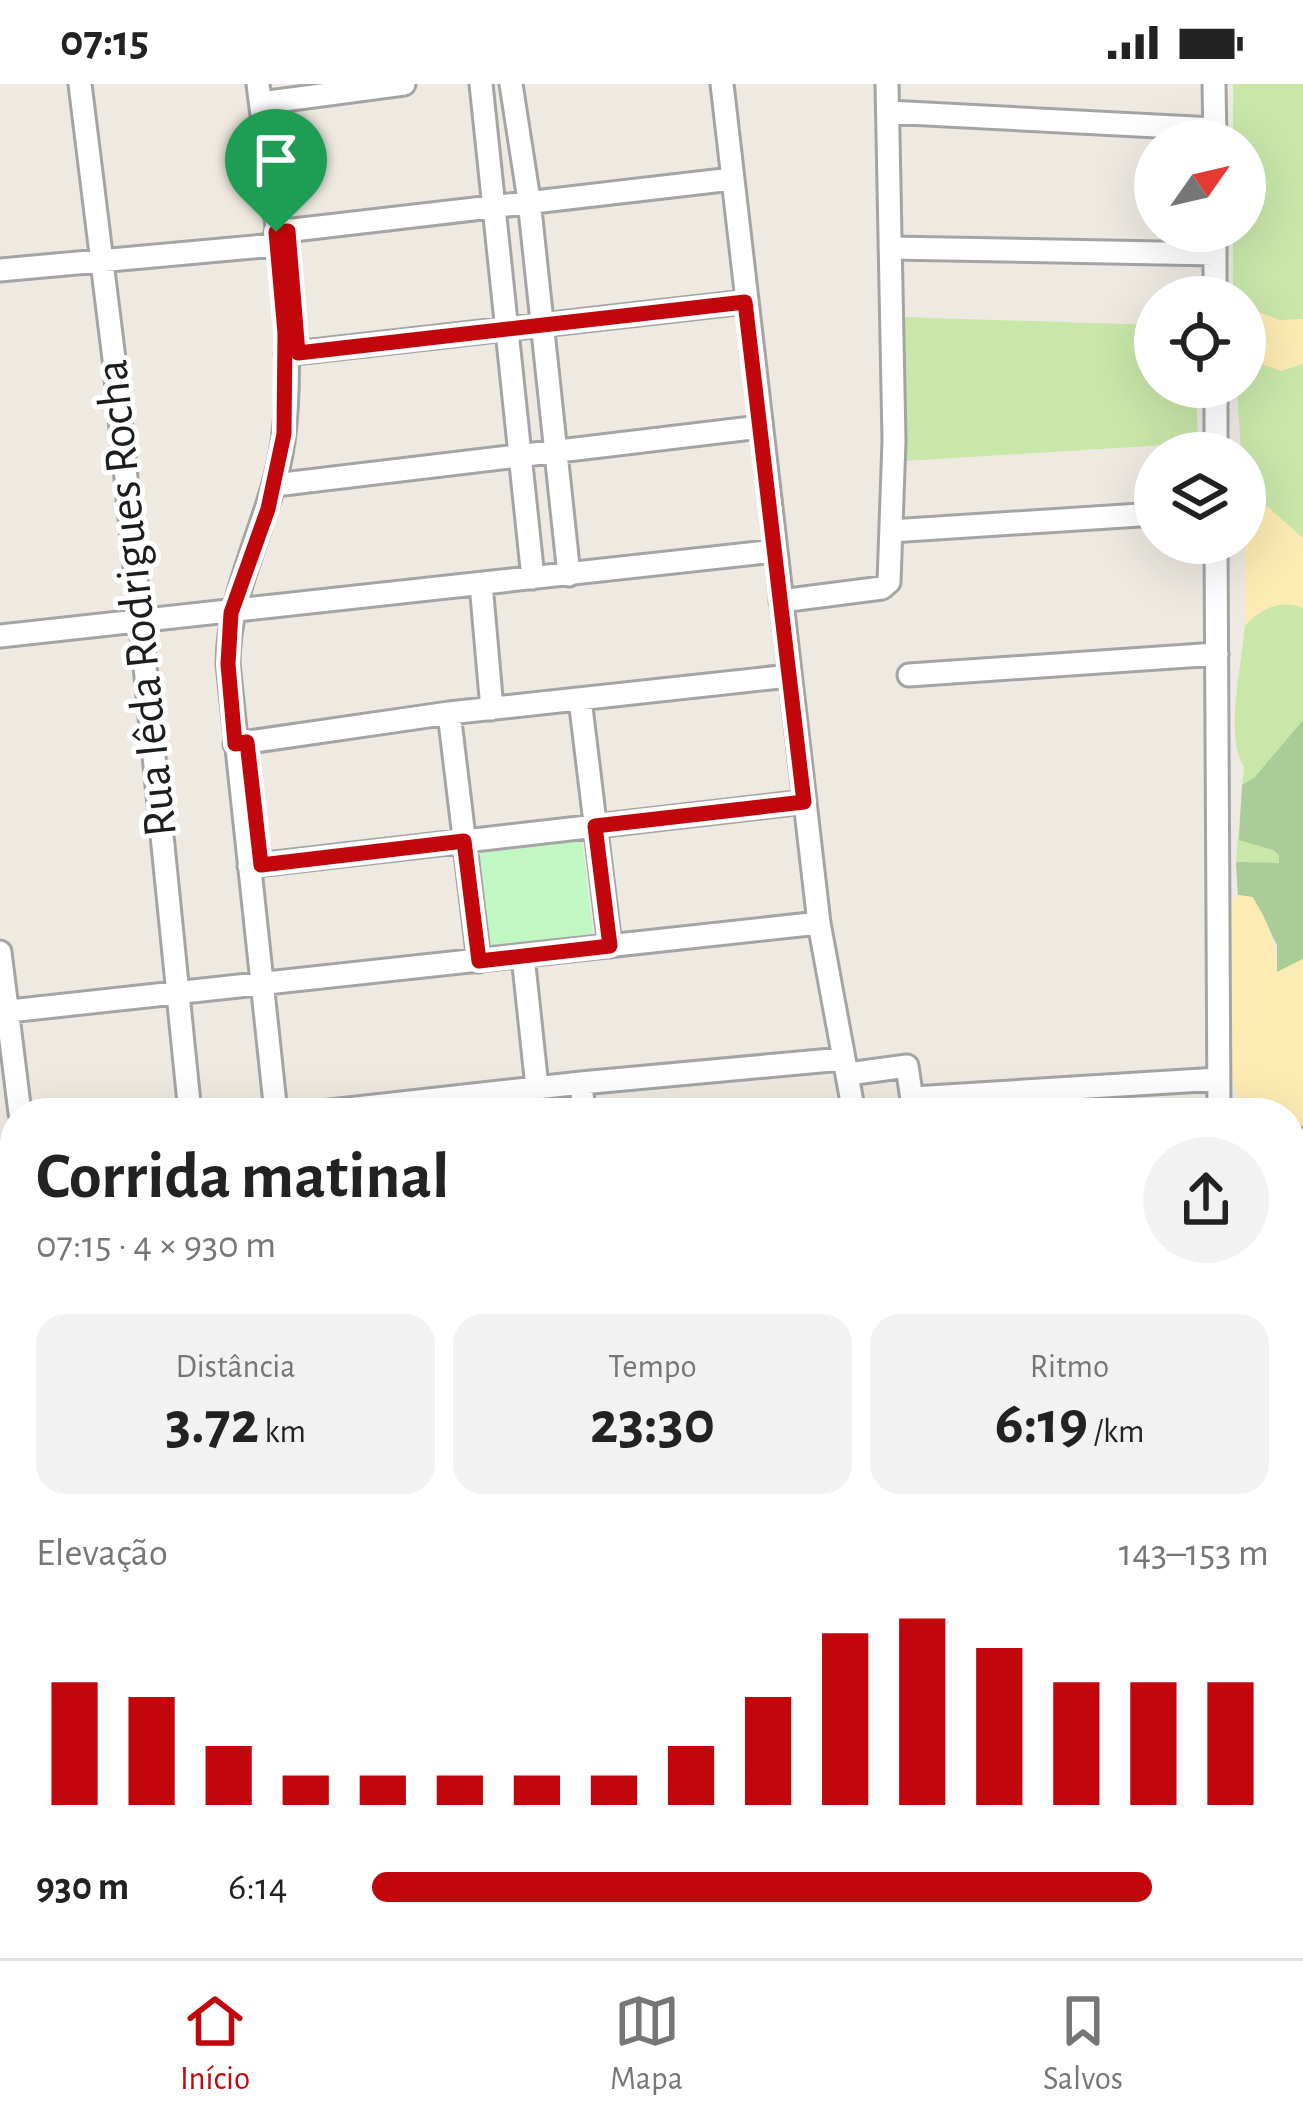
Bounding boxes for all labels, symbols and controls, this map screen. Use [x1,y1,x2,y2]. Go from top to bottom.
text: 07:15 [60,19,149,64]
pin [225,109,327,232]
north arrow [1134,120,1266,252]
map controls [1134,120,1266,564]
icon: arrive [243,127,309,193]
button: locate [1134,276,1266,408]
street label: Rua Iêda Rodrigues Rocha [88,357,186,839]
button: layers [1134,432,1266,564]
button: share [1143,1137,1269,1263]
text: Corrida matinal [36,1144,449,1210]
text: 07:15 · 4 × 930 m [36,1226,276,1265]
text: Distância [176,1351,295,1384]
text: Tempo [608,1351,697,1384]
text: Ritmo [1030,1351,1109,1384]
text: 3.72 [165,1394,259,1454]
text: 23:30 [590,1394,715,1454]
text: 6:19 [995,1394,1088,1454]
text: km [259,1416,306,1449]
text: /km [1088,1416,1144,1449]
text: Elevação [36,1534,168,1573]
text: 143–153 m [1119,1534,1269,1573]
text: 930 m [36,1868,129,1907]
text: 6:14 [228,1868,287,1907]
tab: Início [180,1988,250,2100]
tab: Mapa [610,1988,683,2100]
tab: Salvos [1043,1988,1123,2100]

